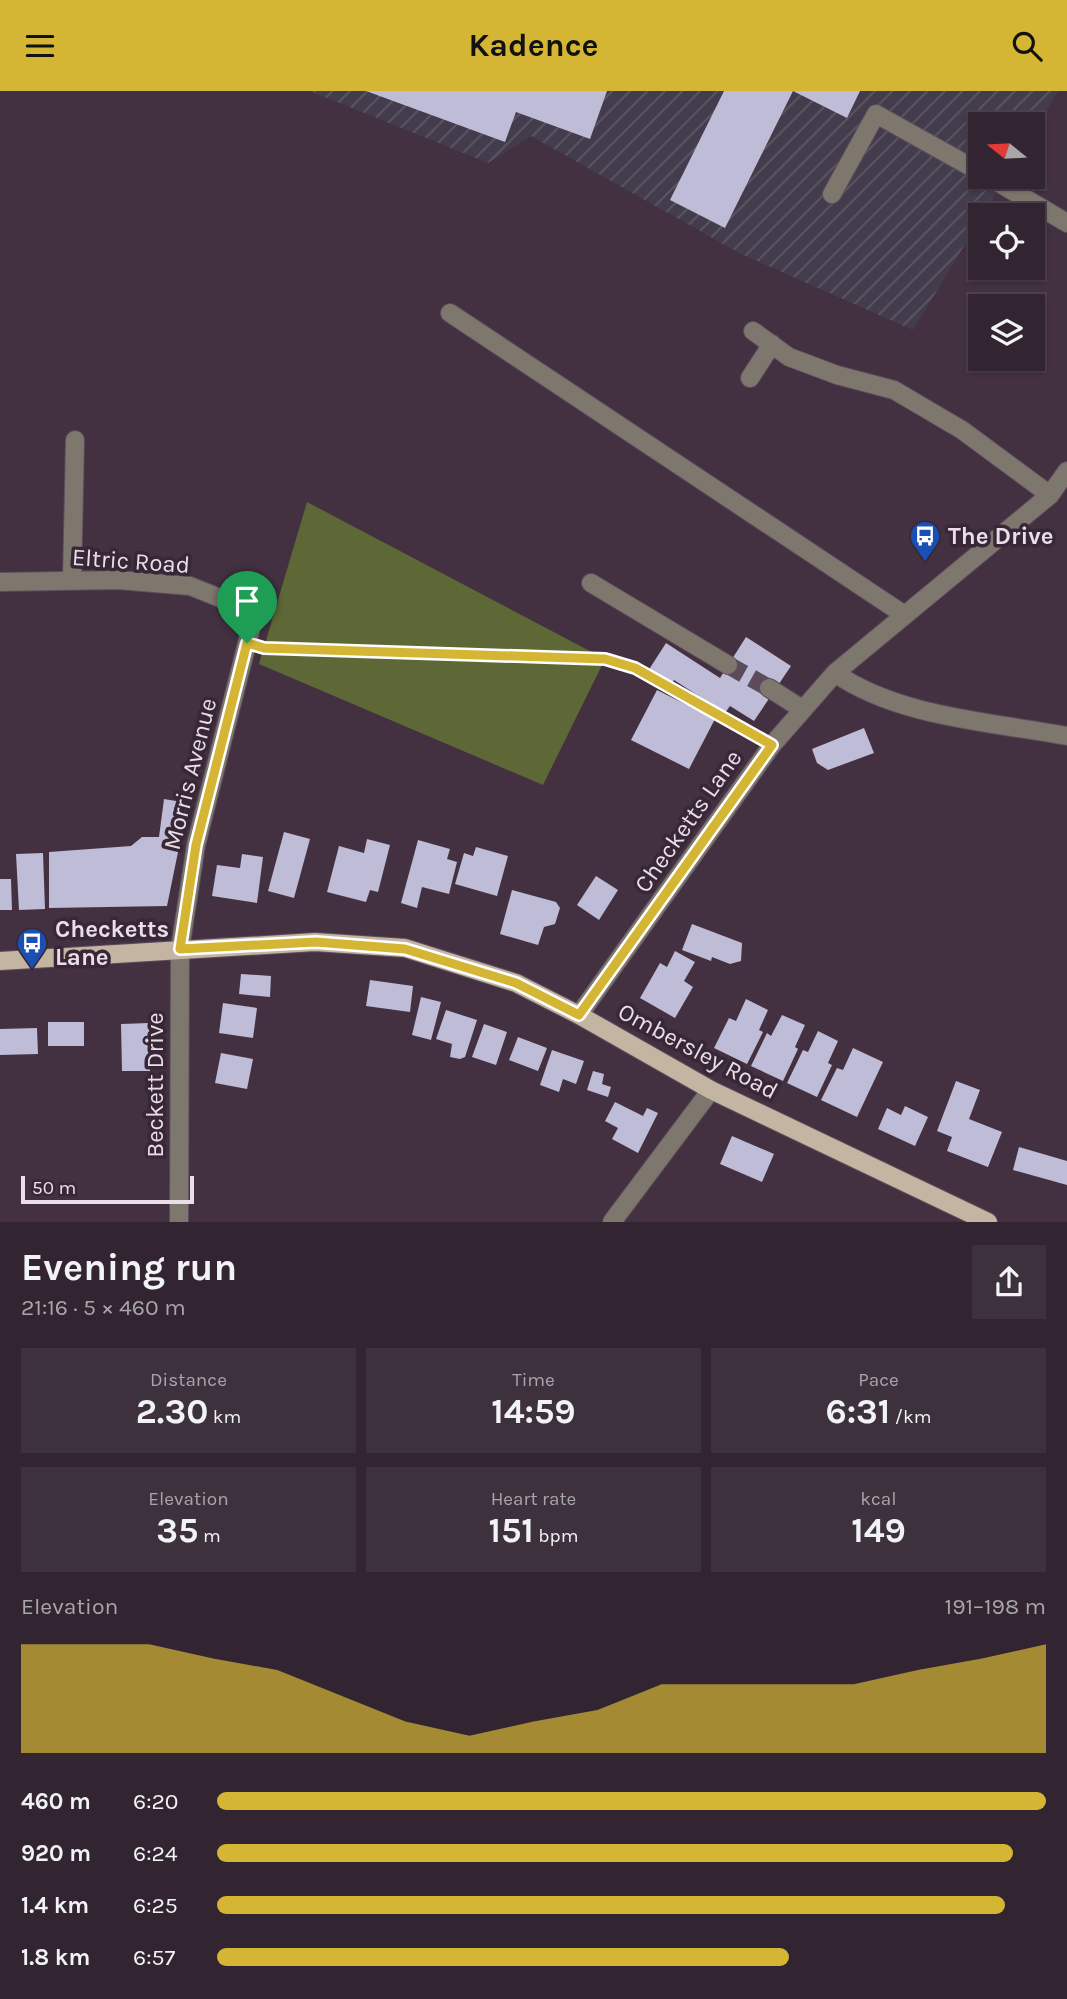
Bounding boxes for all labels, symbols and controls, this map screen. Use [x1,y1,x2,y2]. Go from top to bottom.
icon: menu [21,27,59,65]
text: Kadence [468,27,599,64]
icon: search [1008,27,1046,65]
north arrow [968,112,1045,189]
map controls [968,112,1045,371]
button: locate [968,203,1045,280]
button: layers [968,294,1045,371]
bus stop icon: The Drive [908,519,942,563]
place label: The Drive [948,522,1053,550]
street label: Eltric Road [71,543,191,579]
pin [217,571,277,643]
icon: arrive [228,582,266,620]
street label: Morris Avenue [158,695,222,853]
street label: Checketts Lane [629,744,747,898]
place label: Checketts Lane [55,915,169,971]
bus stop icon: Checketts Lane [15,926,49,970]
street label: Ombersley Road [613,997,783,1105]
street label: Beckett Drive [141,1012,169,1158]
scale bar [21,1173,194,1205]
text: 50 m [32,1177,76,1199]
text: Evening run [21,1245,237,1290]
button: share [972,1245,1046,1319]
text: 21:16 · 5 × 460 m [21,1294,186,1321]
text: Distance [150,1369,227,1391]
text: Time [512,1369,555,1391]
text: Pace [858,1369,899,1391]
text: 2.30 [136,1391,208,1432]
text: 14:59 [491,1391,576,1432]
text: 6:31 [825,1391,890,1432]
text: km [208,1406,241,1428]
text: /km [890,1406,932,1428]
text: Elevation [148,1488,229,1510]
text: Heart rate [491,1488,576,1510]
text: kcal [860,1488,897,1510]
text: 35 [156,1510,198,1551]
text: 151 [489,1510,534,1551]
text: 149 [851,1510,906,1551]
text: m [198,1525,221,1547]
text: bpm [534,1525,578,1547]
text: Elevation [21,1593,118,1620]
text: 191–198 m [945,1593,1046,1620]
text: 460 m [21,1788,91,1815]
text: 6:20 [133,1788,178,1815]
text: 920 m [21,1840,91,1867]
text: 6:24 [133,1840,178,1867]
text: 1.4 km [21,1892,89,1919]
text: 6:25 [133,1892,178,1919]
text: 1.8 km [21,1944,90,1971]
text: 6:57 [133,1944,175,1971]

